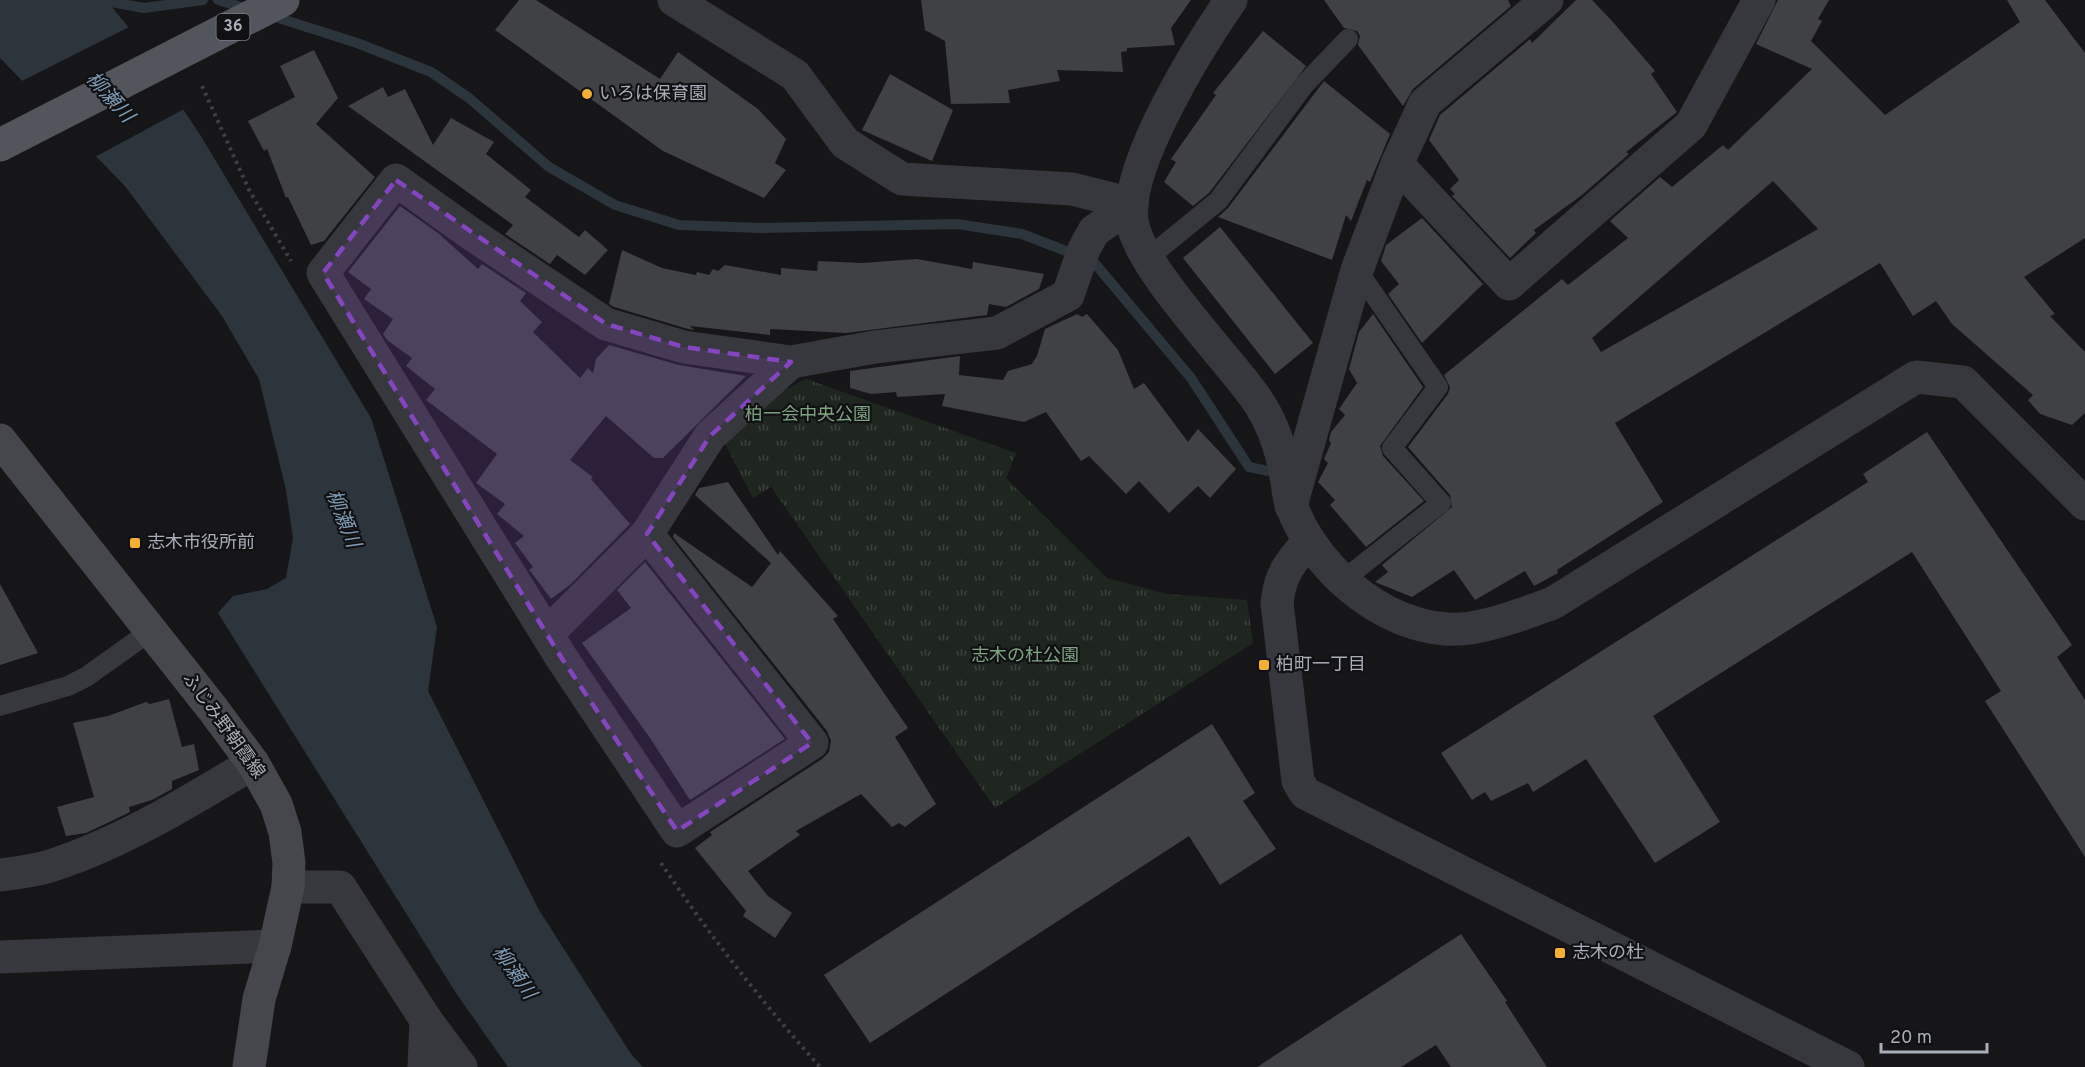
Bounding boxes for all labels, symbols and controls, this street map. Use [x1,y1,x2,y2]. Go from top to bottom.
road number: 36 [216,14,250,40]
water label: 柳瀬川 [79,67,140,130]
place label: いろは保育園 [599,83,707,106]
marker: いろは保育園 [580,87,594,101]
park label: 柏一会中央公園 [745,404,871,427]
water label: 柳瀬川 [319,486,366,554]
place label: 志木市役所前 [147,532,255,555]
marker: 志木市役所前 [128,536,142,550]
park label: 志木の杜公園 [971,645,1079,668]
place label: 柏町一丁目 [1276,654,1366,677]
marker: 柏町一丁目 [1257,658,1271,672]
street label: ふじみ野朝霞線 [177,668,269,784]
water label: 柳瀬川 [485,941,542,1007]
place label: 志木の杜 [1572,942,1644,965]
marker: 志木の杜 [1553,946,1567,960]
scale bar [1881,1016,1988,1054]
text: 20 m [1890,1027,1932,1050]

